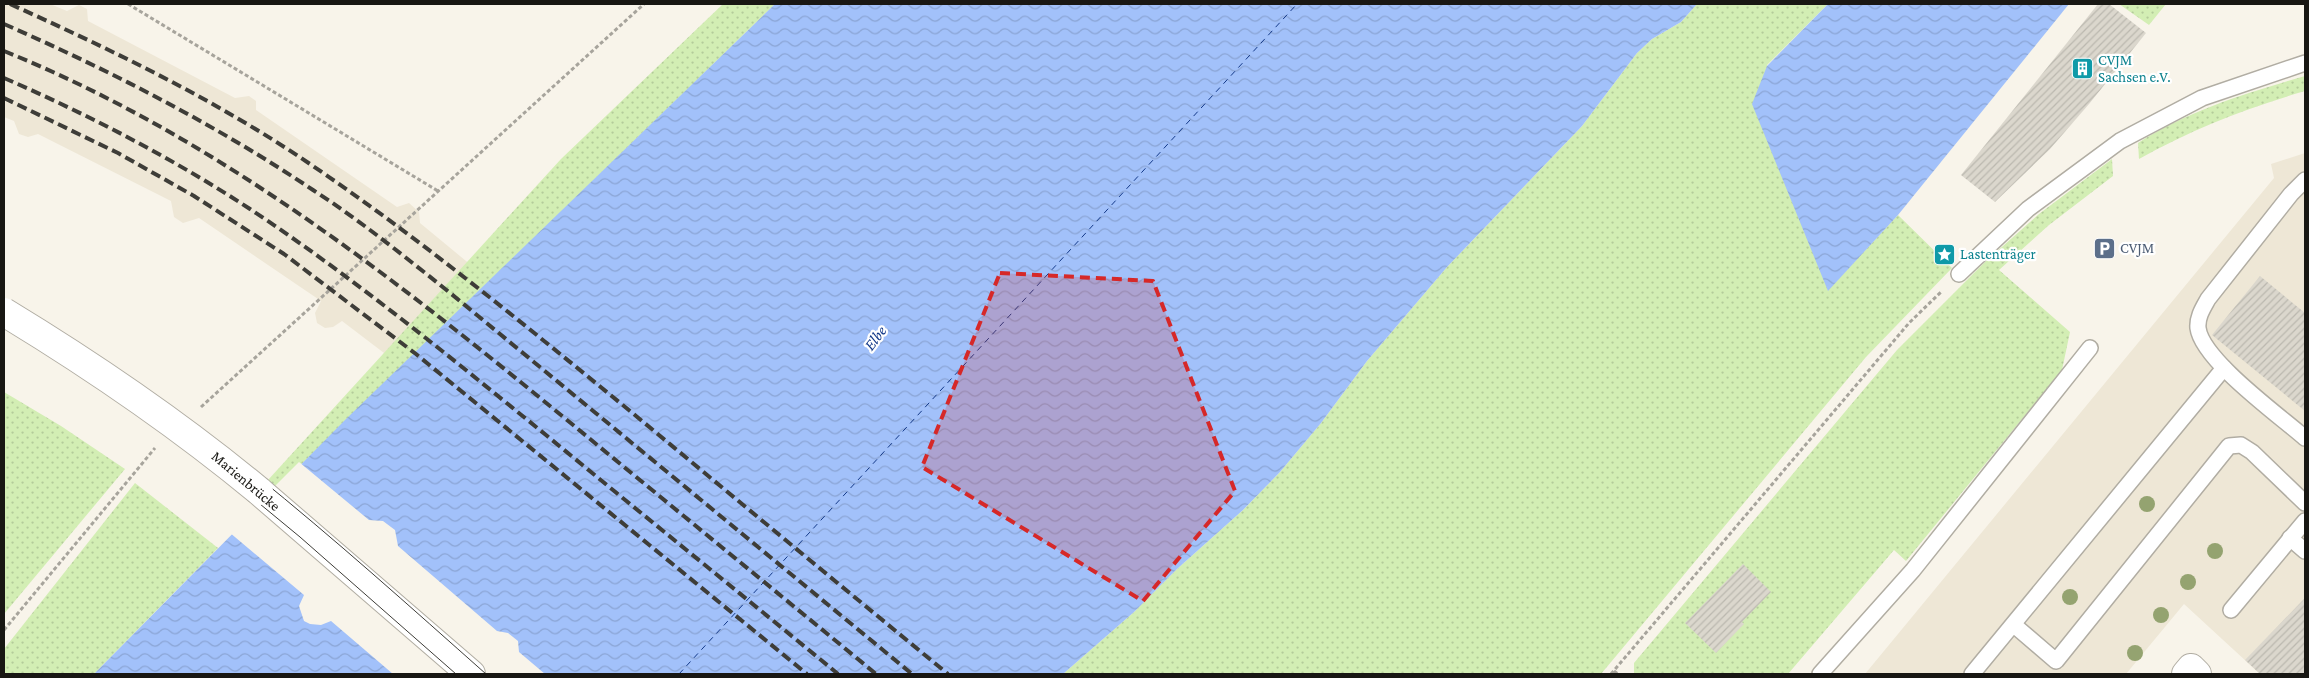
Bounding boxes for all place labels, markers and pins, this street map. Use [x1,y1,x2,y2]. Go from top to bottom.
place label: CVJM Sachsen e.V. [2098,52,2171,85]
building icon: CVJM Sachsen e.V. [2070,57,2094,81]
parking icon: CVJM [2092,236,2116,260]
place label: CVJM [2120,240,2154,257]
place icon: Lastenträger [1932,242,1956,266]
place label: Lastenträger [1960,246,2037,263]

